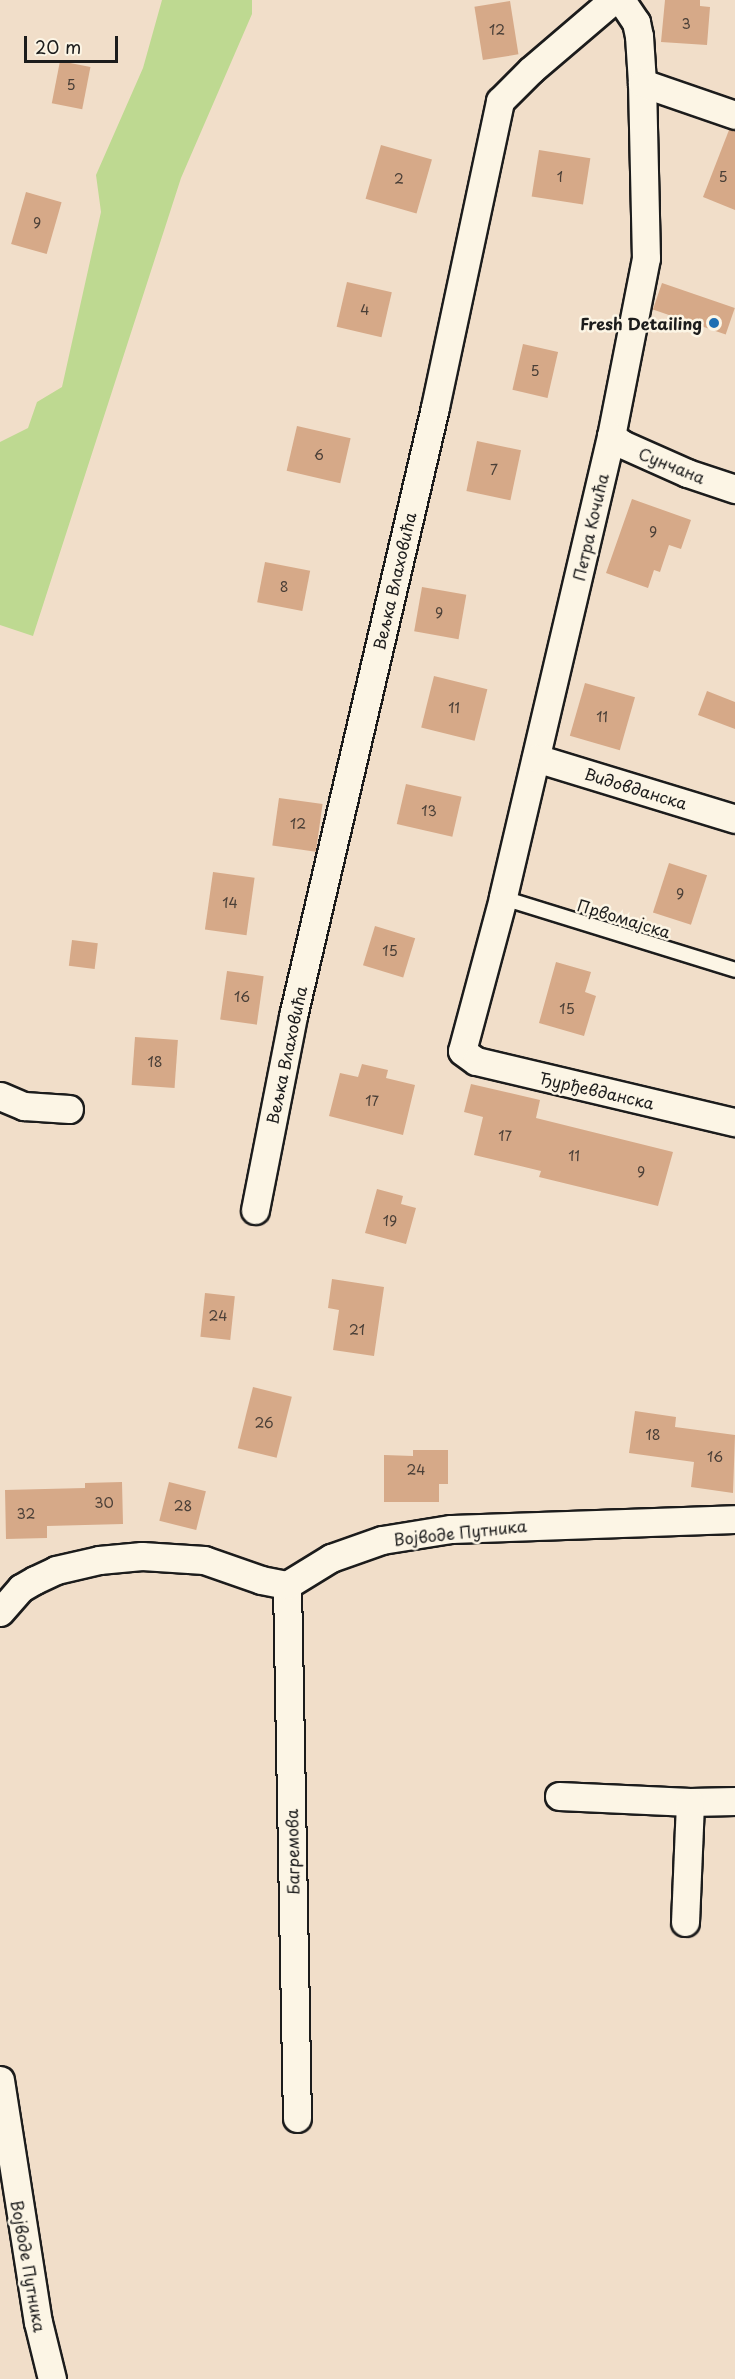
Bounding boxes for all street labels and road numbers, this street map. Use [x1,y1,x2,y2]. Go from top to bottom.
street label: Сунчана [636,443,708,487]
street label: Петра Кочића [568,471,612,583]
street label: Вељка Влаховића [369,510,419,652]
street label: Видовданска [583,763,689,813]
street label: Првомајска [575,895,673,941]
street label: Вељка Влаховића [262,983,310,1127]
street label: Ђурђевданска [538,1067,656,1113]
street label: Војводе Путника [392,1515,528,1549]
street label: Багремова [282,1809,302,1895]
street label: Војводе Путника [8,2198,50,2334]

